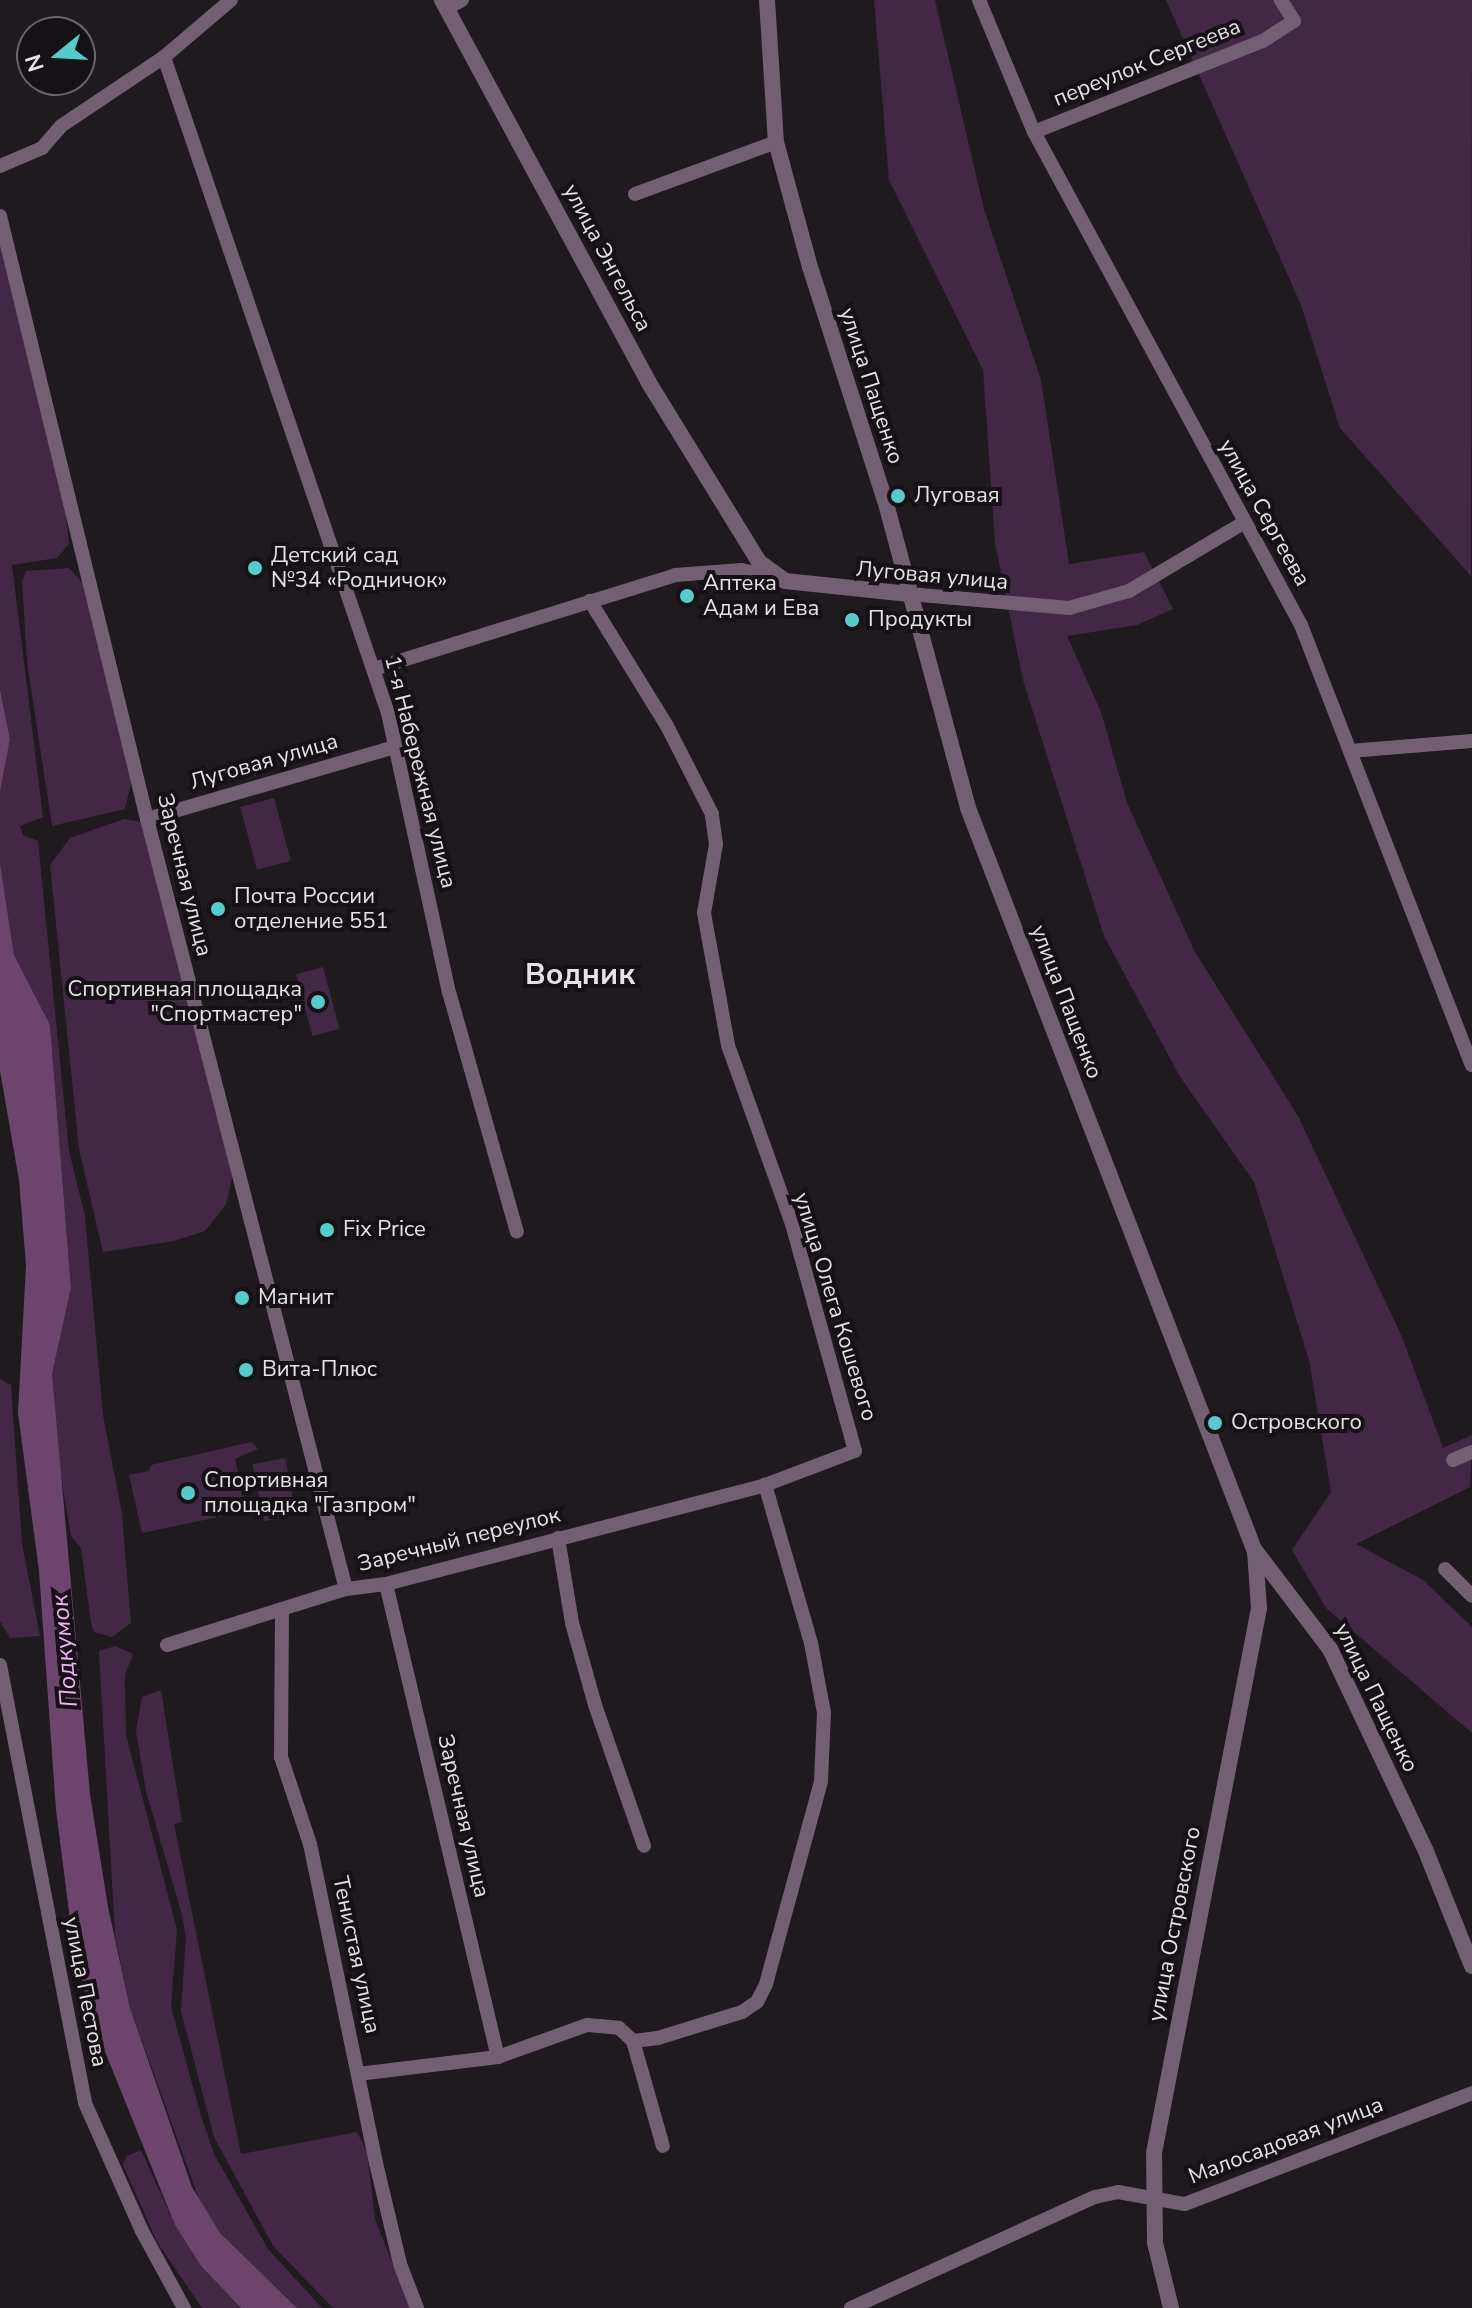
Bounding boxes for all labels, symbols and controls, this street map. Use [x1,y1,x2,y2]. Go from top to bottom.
street label: переулок Сергеева [1050,13,1244,113]
north arrow [16,16,96,96]
text: N [18,50,52,75]
street label: улица Энгельса [557,180,657,336]
street label: улица Пащенко [833,305,909,467]
street label: улица Сергеева [1213,435,1315,591]
place label: Луговая [914,483,1000,509]
marker: Луговая [889,487,907,505]
place label: Детский сад №34 «Родничок» [271,542,447,594]
street label: Луговая улица [855,556,1009,596]
marker: Детский сад №34 «Родничок» [246,559,264,577]
place label: Аптека Адам и Ева [703,570,819,622]
marker: Аптека Адам и Ева [678,587,696,605]
place label: Продукты [868,607,972,633]
marker: Продукты [843,611,861,629]
street label: 1-я Набережная улица [378,653,462,891]
street label: Луговая улица [187,728,341,796]
street label: Заречная улица [151,791,217,959]
place label: Почта России отделение 551 [234,883,389,934]
marker: Почта России отделение 551 [209,900,227,918]
street label: улица Пащенко [1025,921,1107,1083]
district label: Водник [525,957,635,993]
place label: Спортивная площадка "Спортмастер" [68,976,302,1028]
marker: Спортивная площадка "Спортмастер" [309,993,327,1011]
street label: улица Олега Кошевого [788,1189,882,1425]
place label: Fix Price [343,1217,426,1243]
marker: Fix Price [318,1221,336,1239]
place label: Магнит [258,1285,334,1311]
marker: Магнит [233,1289,251,1307]
place label: Вита-Плюс [262,1357,377,1383]
marker: Вита-Плюс [237,1361,255,1379]
place label: Островского [1231,1410,1362,1436]
marker: Островского [1206,1414,1224,1432]
place label: Спортивная площадка "Газпром" [204,1467,416,1518]
marker: Спортивная площадка "Газпром" [179,1484,197,1502]
street label: Заречный переулок [355,1502,563,1578]
water label: Подкумок [46,1593,84,1709]
street label: улица Пащенко [1329,1619,1423,1777]
street label: Заречная улица [431,1732,495,1900]
street label: улица Островского [1143,1824,1207,2024]
street label: Тенистая улица [326,1874,386,2036]
street label: улица Пестова [58,1915,112,2069]
street label: Малосадовая улица [1185,2092,1387,2190]

